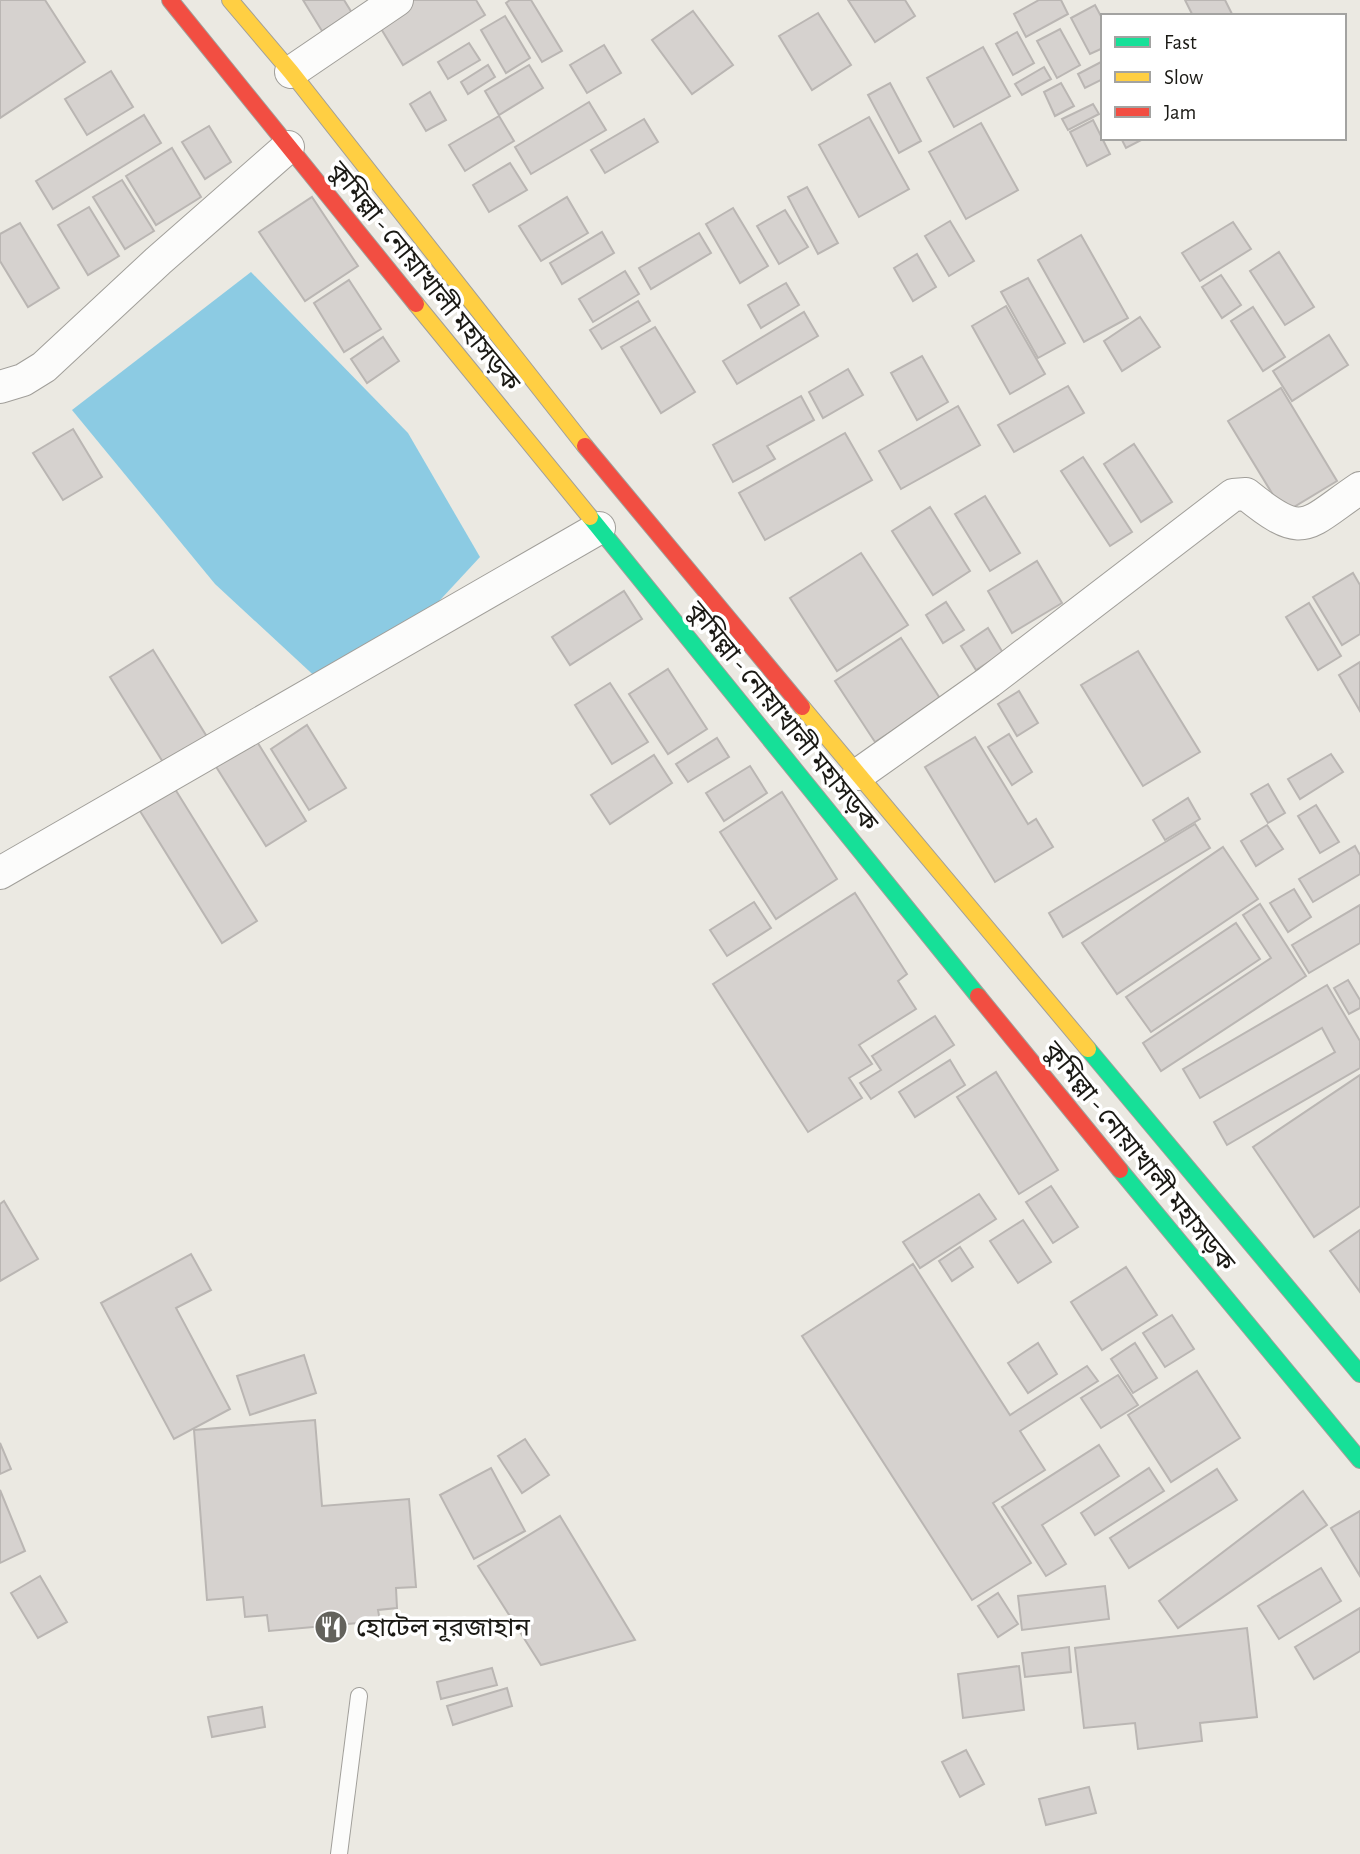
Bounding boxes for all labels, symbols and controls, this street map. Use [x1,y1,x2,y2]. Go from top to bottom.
legend [1101,14,1346,140]
text: Fast [1164,32,1197,53]
text: Slow [1164,67,1203,88]
text: Jam [1164,102,1196,123]
street label: কুমিল্লা - নোয়াখালী মহাসড়ক [323,155,527,398]
street label: কুমিল্লা - নোয়াখালী মহাসড়ক [681,595,885,838]
street label: কুমিল্লা - নোয়াখালী মহাসড়ক [1038,1035,1242,1278]
restaurant icon: হোটেল নূরজাহান [312,1608,350,1646]
place label: হোটেল নূরজাহান [356,1613,530,1643]

